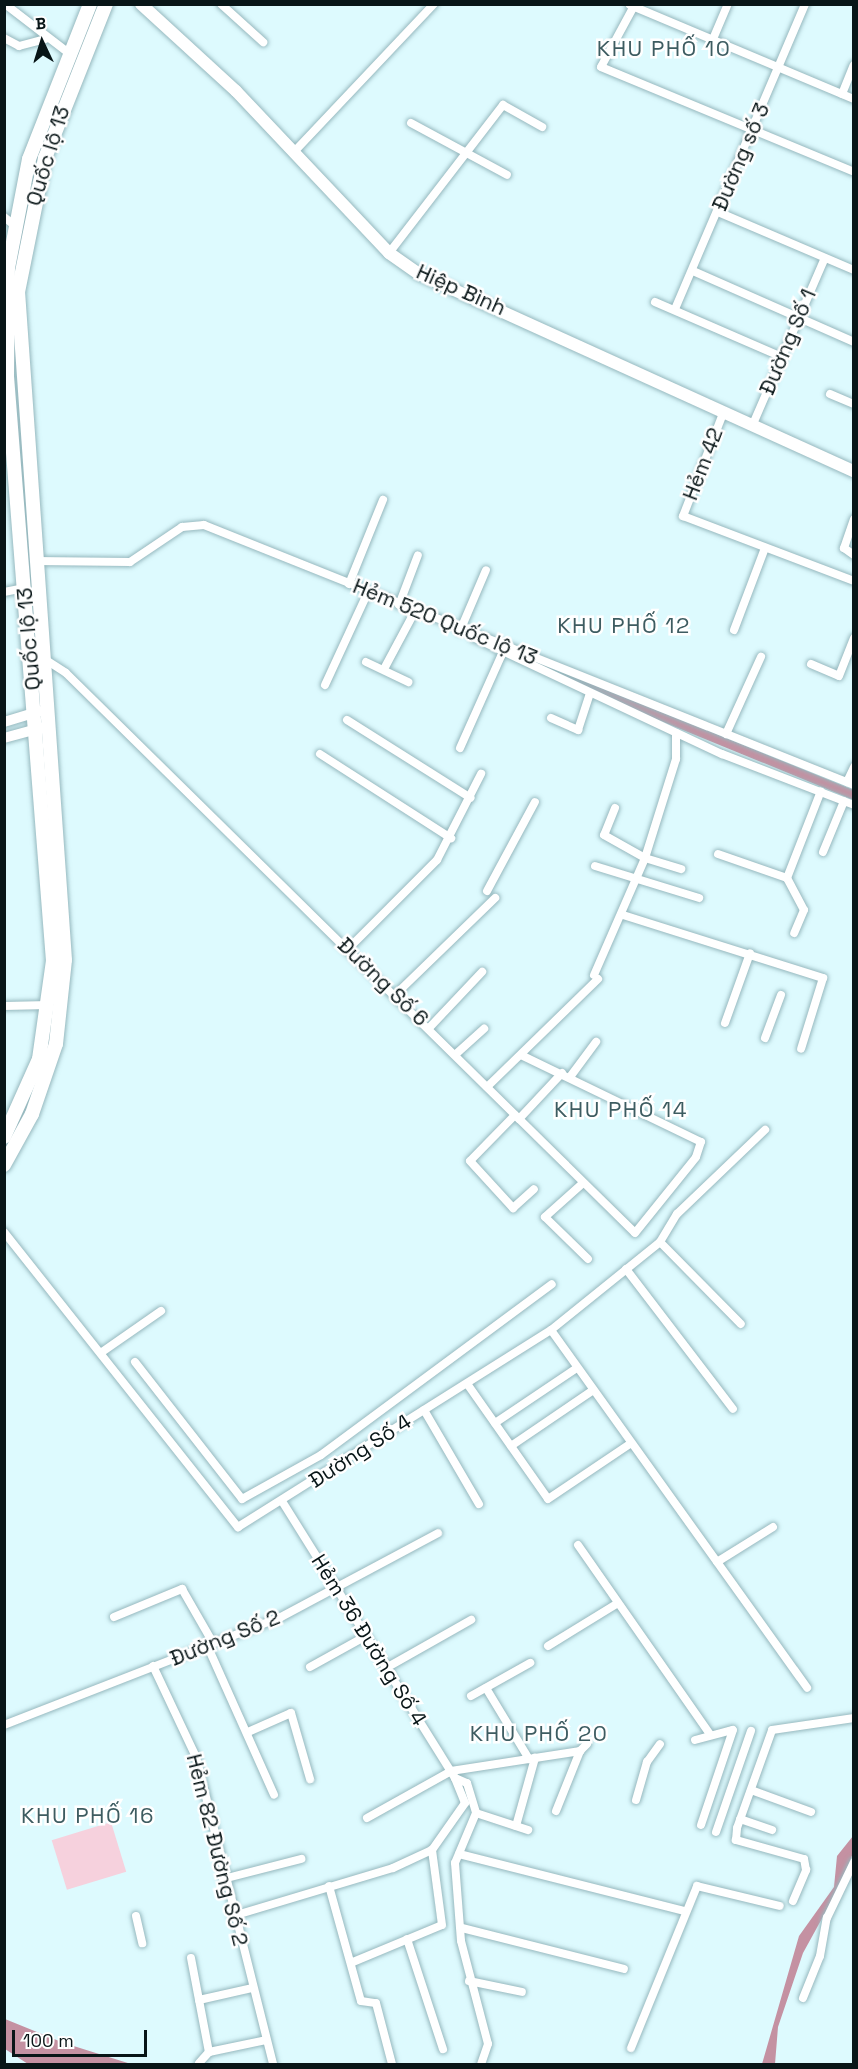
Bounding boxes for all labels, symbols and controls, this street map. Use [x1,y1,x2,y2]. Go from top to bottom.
north arrow [12,12,72,72]
text: B [35,13,47,34]
district label: KHU PHỐ 10 [597,36,731,62]
street label: Đường số 3 [707,99,775,215]
street label: Quốc lộ 13 [21,103,75,209]
street label: Hiệp Bình [412,259,510,321]
street label: Đường Số 1 [754,285,822,399]
street label: Hẻm 42 [678,424,728,504]
street label: Hẻm 520 Quốc lộ 13 [349,574,541,670]
street label: Quốc lộ 13 [12,587,46,691]
district label: KHU PHỐ 12 [557,613,691,639]
street label: Đường Số 6 [332,933,434,1031]
district label: KHU PHỐ 14 [554,1097,688,1123]
street label: Đường Số 4 [304,1409,416,1493]
street label: Hẻm 36 Đường Số 4 [306,1550,432,1730]
street label: Đường Số 2 [166,1605,284,1671]
district label: KHU PHỐ 20 [470,1721,608,1747]
street label: Hẻm 82 Đường Số 2 [181,1751,253,1949]
district label: KHU PHỐ 16 [21,1803,155,1829]
scale bar [15,2018,150,2056]
text: 100 m [23,2029,74,2052]

